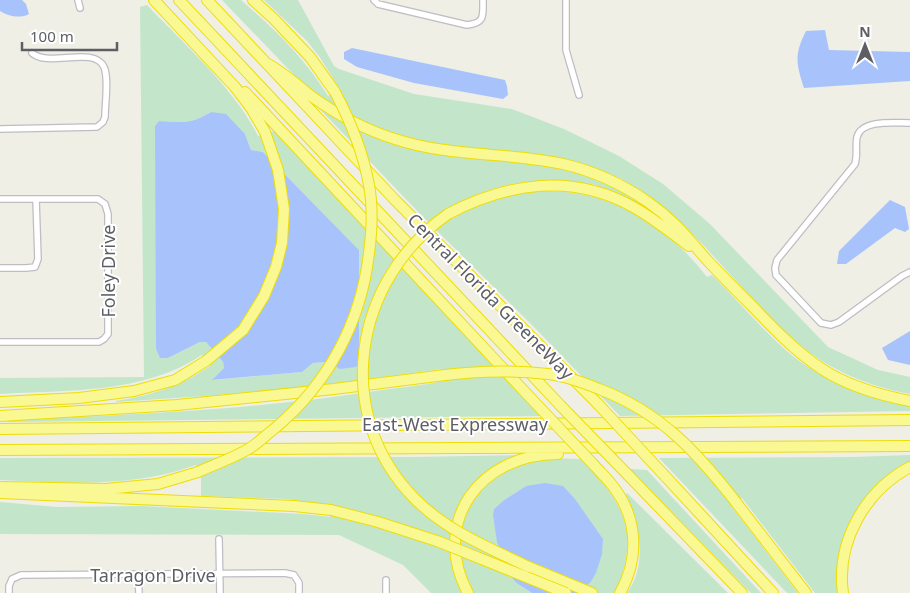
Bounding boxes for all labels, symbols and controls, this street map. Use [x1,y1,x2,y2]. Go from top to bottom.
scale bar [22,20,118,52]
north arrow [840,20,890,70]
text: N [859,22,871,41]
text: 100 m [30,26,74,46]
street label: Central Florida GreeneWay [403,208,580,385]
street label: Foley Drive [96,224,120,318]
street label: East-West Expressway [362,412,549,436]
street label: Tarragon Drive [90,563,216,587]

